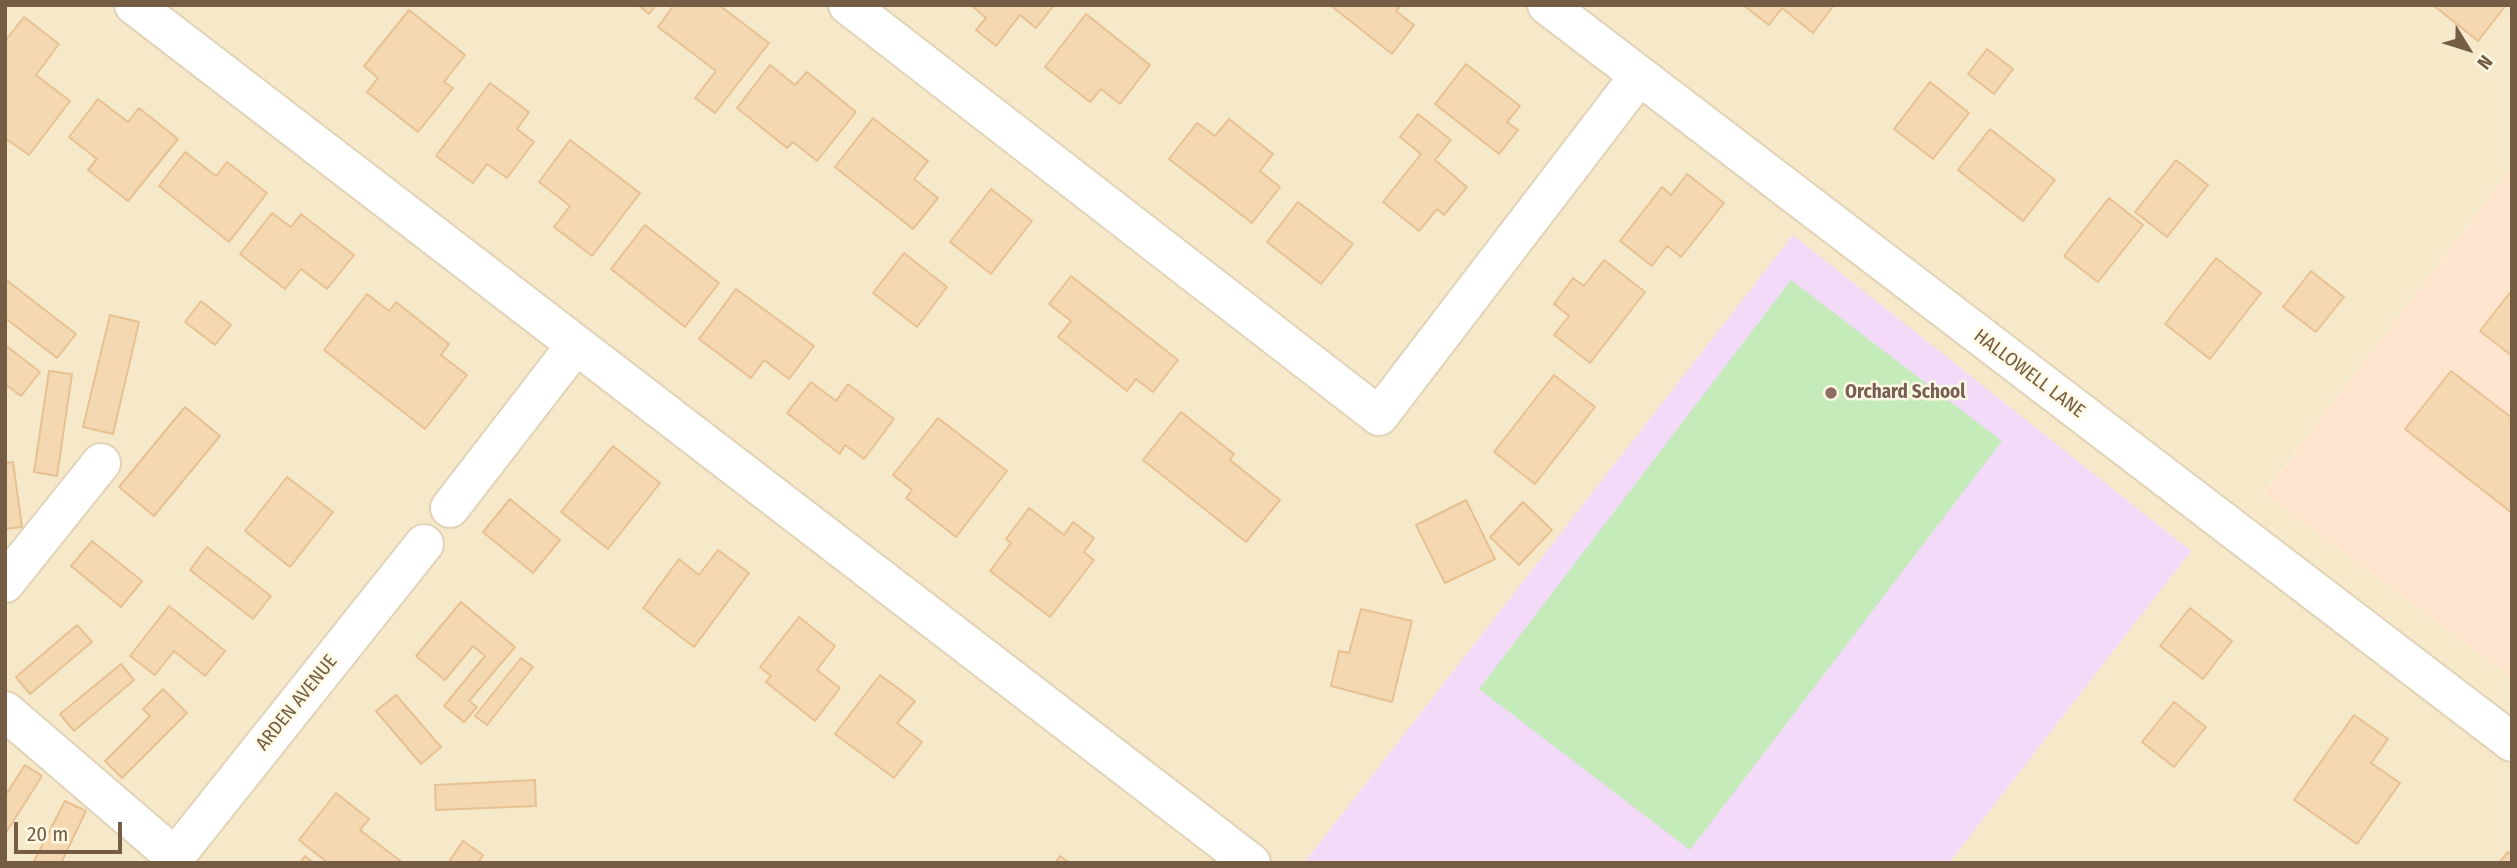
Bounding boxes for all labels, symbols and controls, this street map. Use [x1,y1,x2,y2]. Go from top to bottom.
north arrow [2433,14,2503,84]
text: N [2472,51,2498,74]
street label: HALLOWELL LANE [1969,325,2089,423]
place label: Orchard School [1845,382,1965,404]
marker: Orchard School [1823,385,1839,401]
street label: ARDEN AVENUE [252,651,342,755]
scale bar [18,808,126,852]
text: 20 m [27,821,68,847]

